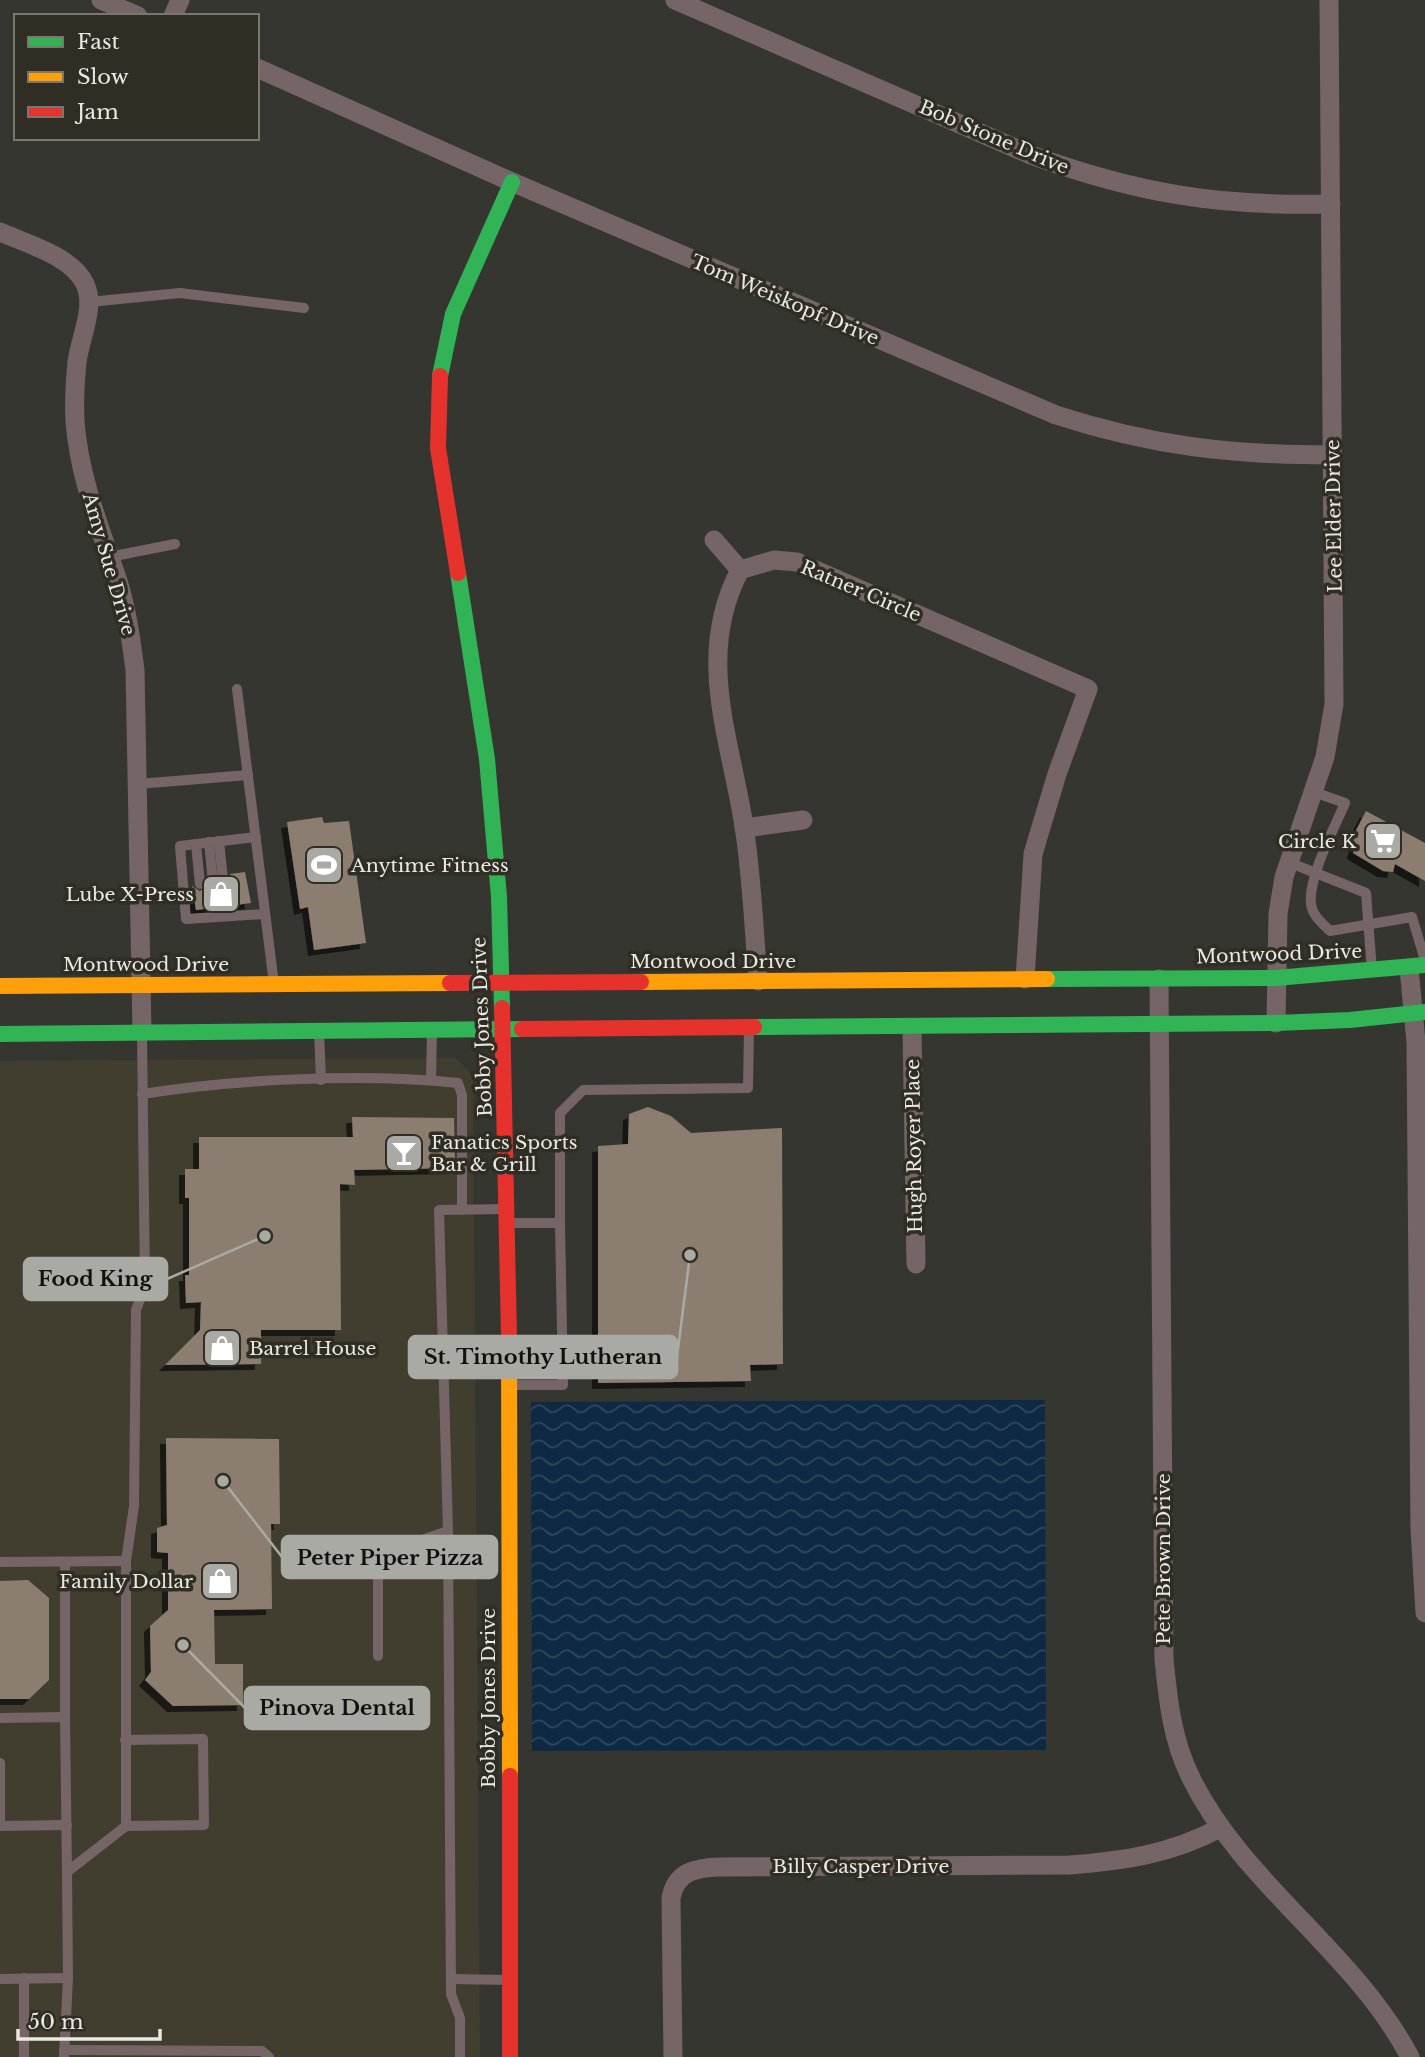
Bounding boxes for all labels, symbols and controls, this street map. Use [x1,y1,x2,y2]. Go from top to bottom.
legend [14,14,259,140]
text: Fast [77,29,119,55]
text: Slow [77,64,129,90]
street label: Bob Stone Drive [916,95,1072,179]
text: Jam [74,99,119,125]
street label: Tom Weiskopf Drive [688,250,882,350]
street label: Lee Elder Drive [1321,439,1347,593]
street label: Amy Sue Drive [77,489,140,638]
street label: Ratner Circle [797,555,925,627]
supermarket icon: Circle K [1362,820,1404,862]
place label: Circle K [1278,830,1357,853]
sports icon: Anytime Fitness [303,844,345,886]
place label: Anytime Fitness [350,854,509,877]
shop icon: Lube X-Press [200,873,242,915]
place label: Lube X-Press [66,883,194,906]
street label: Bobby Jones Drive [467,937,497,1117]
street label: Montwood Drive [1196,940,1362,968]
street label: Montwood Drive [630,950,796,973]
street label: Montwood Drive [63,953,229,976]
street label: Hugh Royer Place [901,1059,927,1233]
place label: Fanatics Sports Bar & Grill [431,1131,577,1176]
bar icon: Fanatics Sports Bar & Grill [383,1132,425,1174]
callout: Food King [24,1258,167,1300]
text: Food King [38,1266,153,1292]
shop icon: Barrel House [201,1327,243,1369]
callout: St. Timothy Lutheran [409,1336,677,1378]
place label: Barrel House [249,1337,376,1360]
text: St. Timothy Lutheran [424,1344,662,1370]
street label: Pete Brown Drive [1152,1473,1175,1645]
callout: Peter Piper Pizza [282,1536,497,1578]
text: Peter Piper Pizza [297,1545,483,1571]
shop icon: Family Dollar [199,1560,241,1602]
place label: Family Dollar [59,1570,193,1593]
street label: Bobby Jones Drive [477,1608,500,1788]
callout: Pinova Dental [245,1687,429,1729]
text: Pinova Dental [259,1695,416,1721]
street label: Billy Casper Drive [773,1855,949,1878]
scale bar [18,1997,159,2041]
text: 50 m [28,2009,84,2035]

